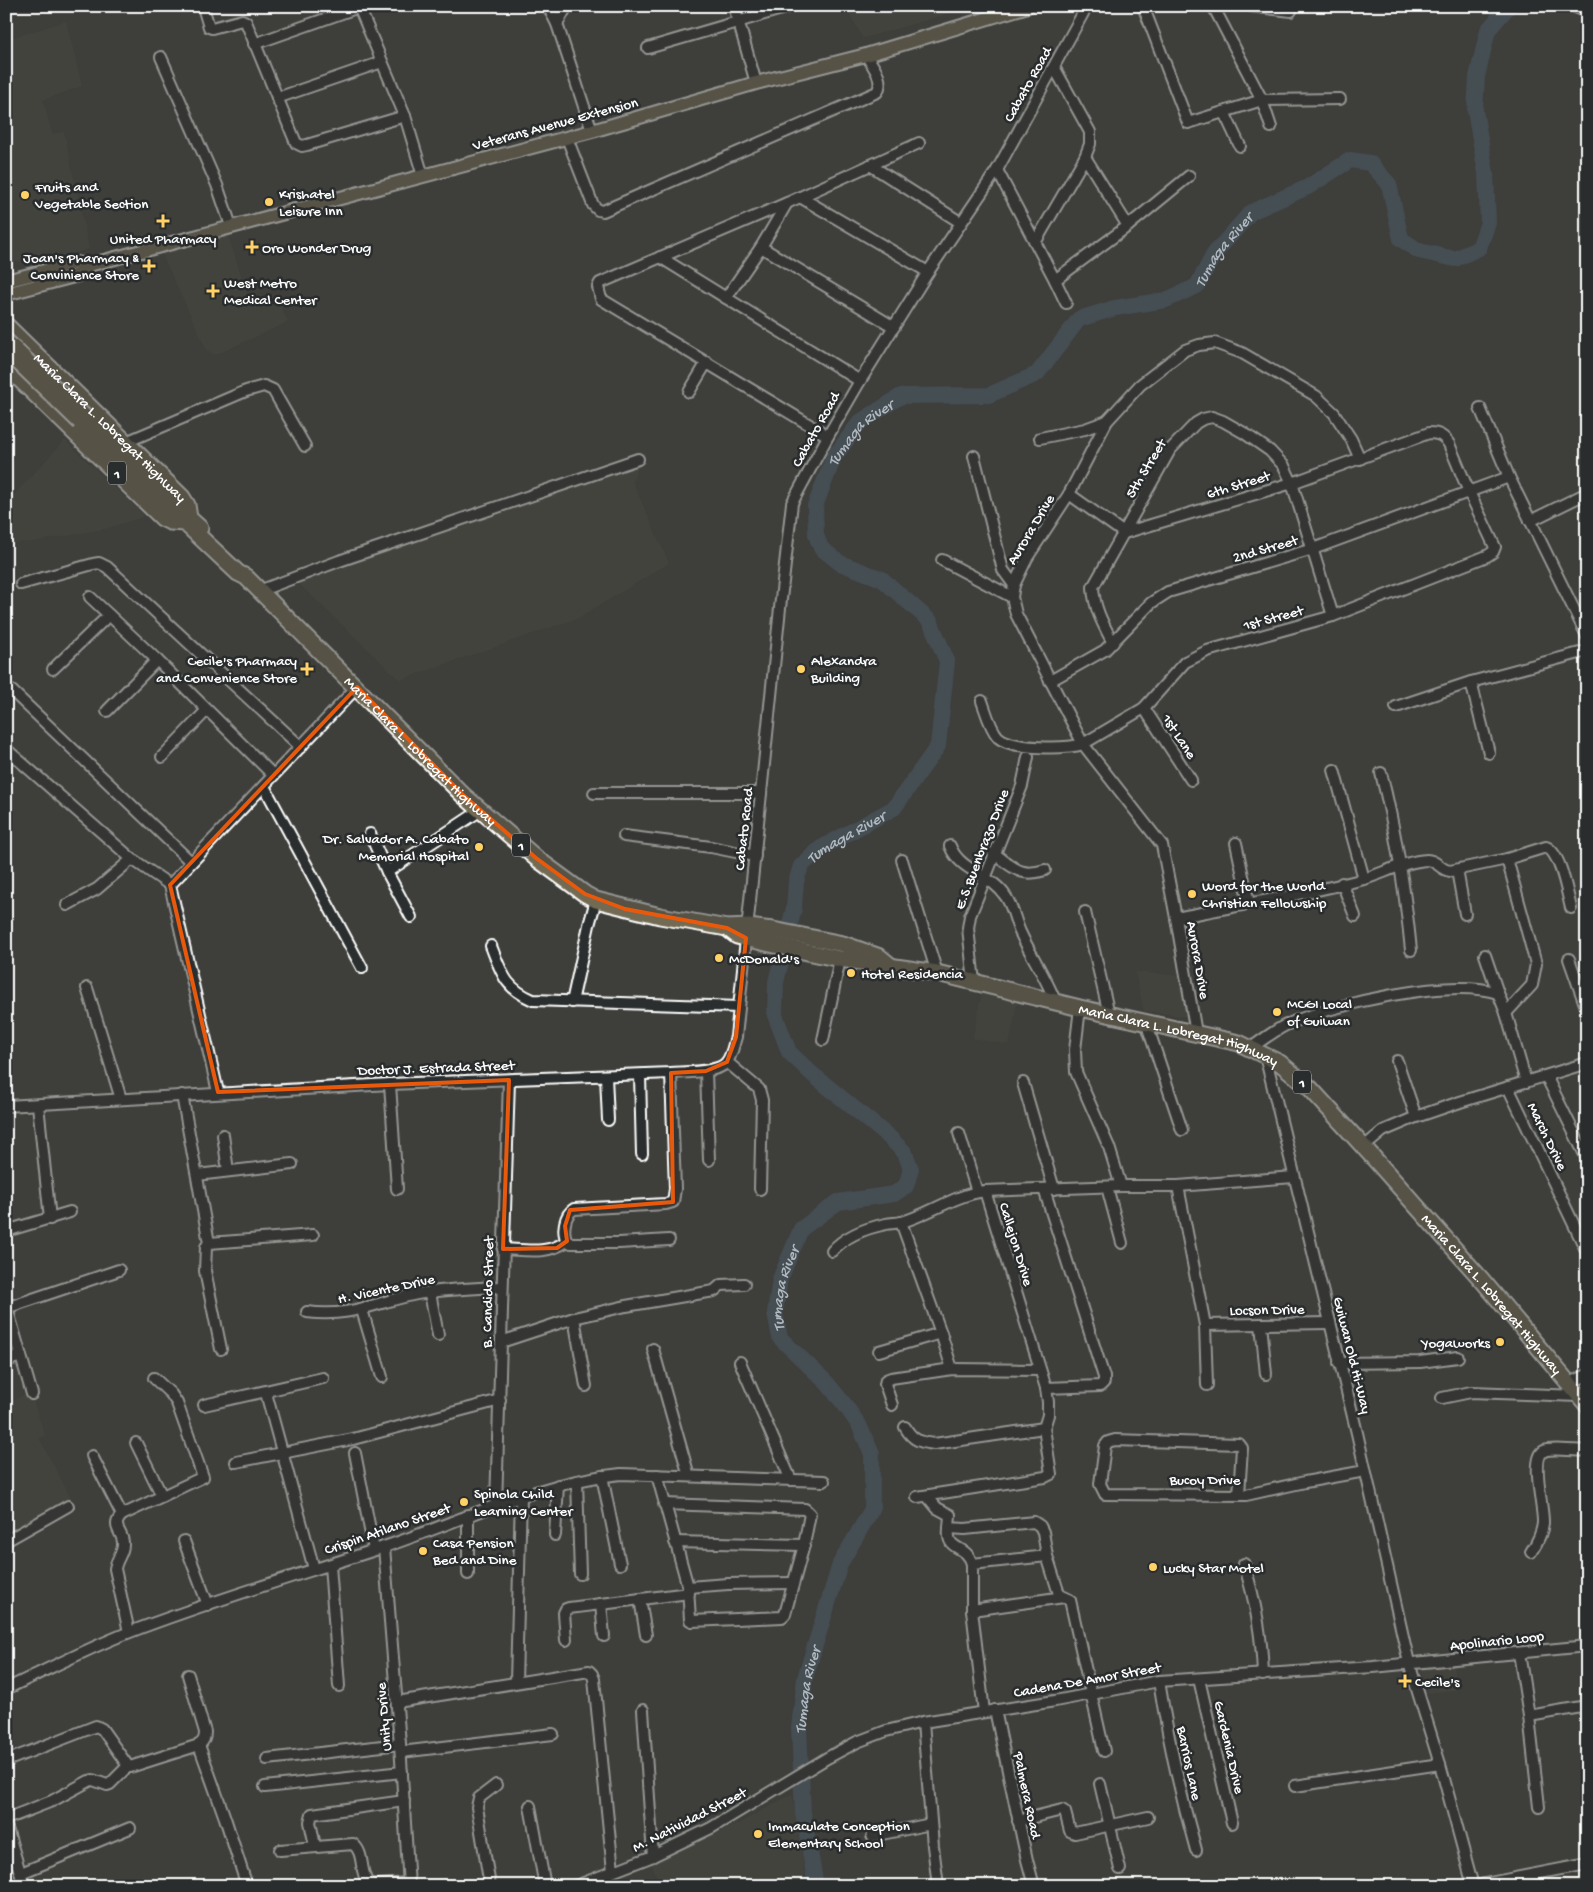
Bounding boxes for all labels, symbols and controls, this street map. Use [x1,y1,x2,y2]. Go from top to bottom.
street label: Cabato Road [1001,43,1057,126]
street label: Veterans Avenue Extension [470,94,640,156]
place label: Fruits and Vegetable Section [34,179,148,214]
place label: Krishatel Leisure Inn [279,186,343,221]
marker: Fruits and Vegetable Section [19,189,31,201]
marker: Krishatel Leisure Inn [263,196,275,208]
water label: Tumaga River [1192,208,1261,291]
marker: United Pharmacy [157,215,169,227]
place label: United Pharmacy [110,231,217,249]
place label: Oro Wonder Drug [262,240,371,258]
marker: Oro Wonder Drug [246,241,258,253]
place label: Joan's Pharmacy & Convinience Store [23,250,139,285]
marker: Joan's Pharmacy & Convinience Store [143,260,155,272]
place label: West Metro Medical Center [224,275,318,310]
marker: West Metro Medical Center [206,284,220,298]
street label: Maria Clara L. Lobregat Highway [29,350,190,508]
street label: Cabato Road [789,388,845,471]
water label: Tumaga River [825,395,901,469]
street label: 5th Street [1122,435,1172,502]
road number: 1 [108,462,126,484]
street label: 6th Street [1205,467,1274,504]
street label: Aurora Drive [1004,491,1060,568]
street label: 2nd Street [1231,532,1302,568]
street label: 1st Street [1241,602,1307,636]
place label: Cecile's Pharmacy and Convenience Store [156,653,298,688]
place label: Alexandra Building [810,653,877,688]
marker: Cecile's Pharmacy and Convenience Store [301,663,313,675]
marker: Alexandra Building [795,663,807,675]
street label: Maria Clara L. Lobregat Highway [339,673,500,831]
street label: 1st Lane [1157,710,1200,763]
street label: Cabato Road [732,786,758,871]
street label: E.S.Buenbrazo Drive [952,787,1014,912]
water label: Tumaga River [804,807,892,869]
place label: Dr. Salvador A. Cabato Memorial Hospital [322,831,469,866]
road number: 1 [512,834,530,856]
marker: Dr. Salvador A. Cabato Memorial Hospital [473,841,485,853]
place label: Word for the World Christian Fellowship [1202,878,1327,913]
marker: Word for the World Christian Fellowship [1186,888,1198,900]
street label: Aurora Drive [1181,920,1213,1001]
place label: McDonald's [729,951,799,969]
marker: McDonald's [713,952,725,964]
place label: Hotel Residencia [861,966,963,984]
marker: Hotel Residencia [845,967,857,979]
place label: MCGI Local of Guiwan [1287,996,1352,1031]
street label: Maria Clara L. Lobregat Highway [1077,1001,1281,1072]
marker: MCGI Local of Guiwan [1271,1006,1283,1018]
street label: Doctor J. Estrada Street [356,1057,517,1081]
road number: 1 [1293,1070,1311,1094]
street label: March Drive [1522,1100,1571,1174]
street label: Callejon Drive [994,1201,1036,1289]
street label: Maria Clara L. Lobregat Highway [1417,1211,1565,1380]
street label: B. Candido Street [479,1234,499,1349]
water label: Tumaga River [768,1241,807,1333]
street label: H. Vicente Drive [336,1271,437,1309]
street label: Guiwan Old Hi-Way [1328,1295,1374,1416]
street label: Locson Drive [1229,1301,1305,1321]
place label: Yogaworks [1419,1335,1490,1353]
marker: Yogaworks [1494,1336,1506,1348]
street label: Bucoy Drive [1168,1472,1241,1490]
place label: Spinola Child Learning Center [474,1486,574,1521]
marker: Spinola Child Learning Center [458,1496,470,1508]
street label: Crispin Atilano Street [322,1499,455,1560]
place label: Casa Pension Bed and Dine [432,1535,517,1570]
marker: Casa Pension Bed and Dine [417,1545,429,1557]
place label: Lucky Star Motel [1163,1560,1264,1578]
marker: Lucky Star Motel [1147,1561,1159,1573]
street label: Apolinario Loop [1449,1628,1546,1656]
water label: Tumaga River [793,1642,828,1734]
street label: Cadena De Amor Street [1012,1659,1164,1703]
place label: Cecile's [1415,1674,1460,1692]
marker: Cecile's [1399,1675,1411,1687]
street label: Unity Drive [373,1682,397,1752]
street label: Gardenia Drive [1209,1699,1248,1796]
street label: Barrios Lane [1171,1724,1205,1802]
street label: Palmera Road [1008,1749,1044,1842]
street label: M. Natividad Street [630,1783,752,1857]
place label: Immaculate Conception Elementary School [768,1818,910,1853]
marker: Immaculate Conception Elementary School [752,1828,764,1840]

